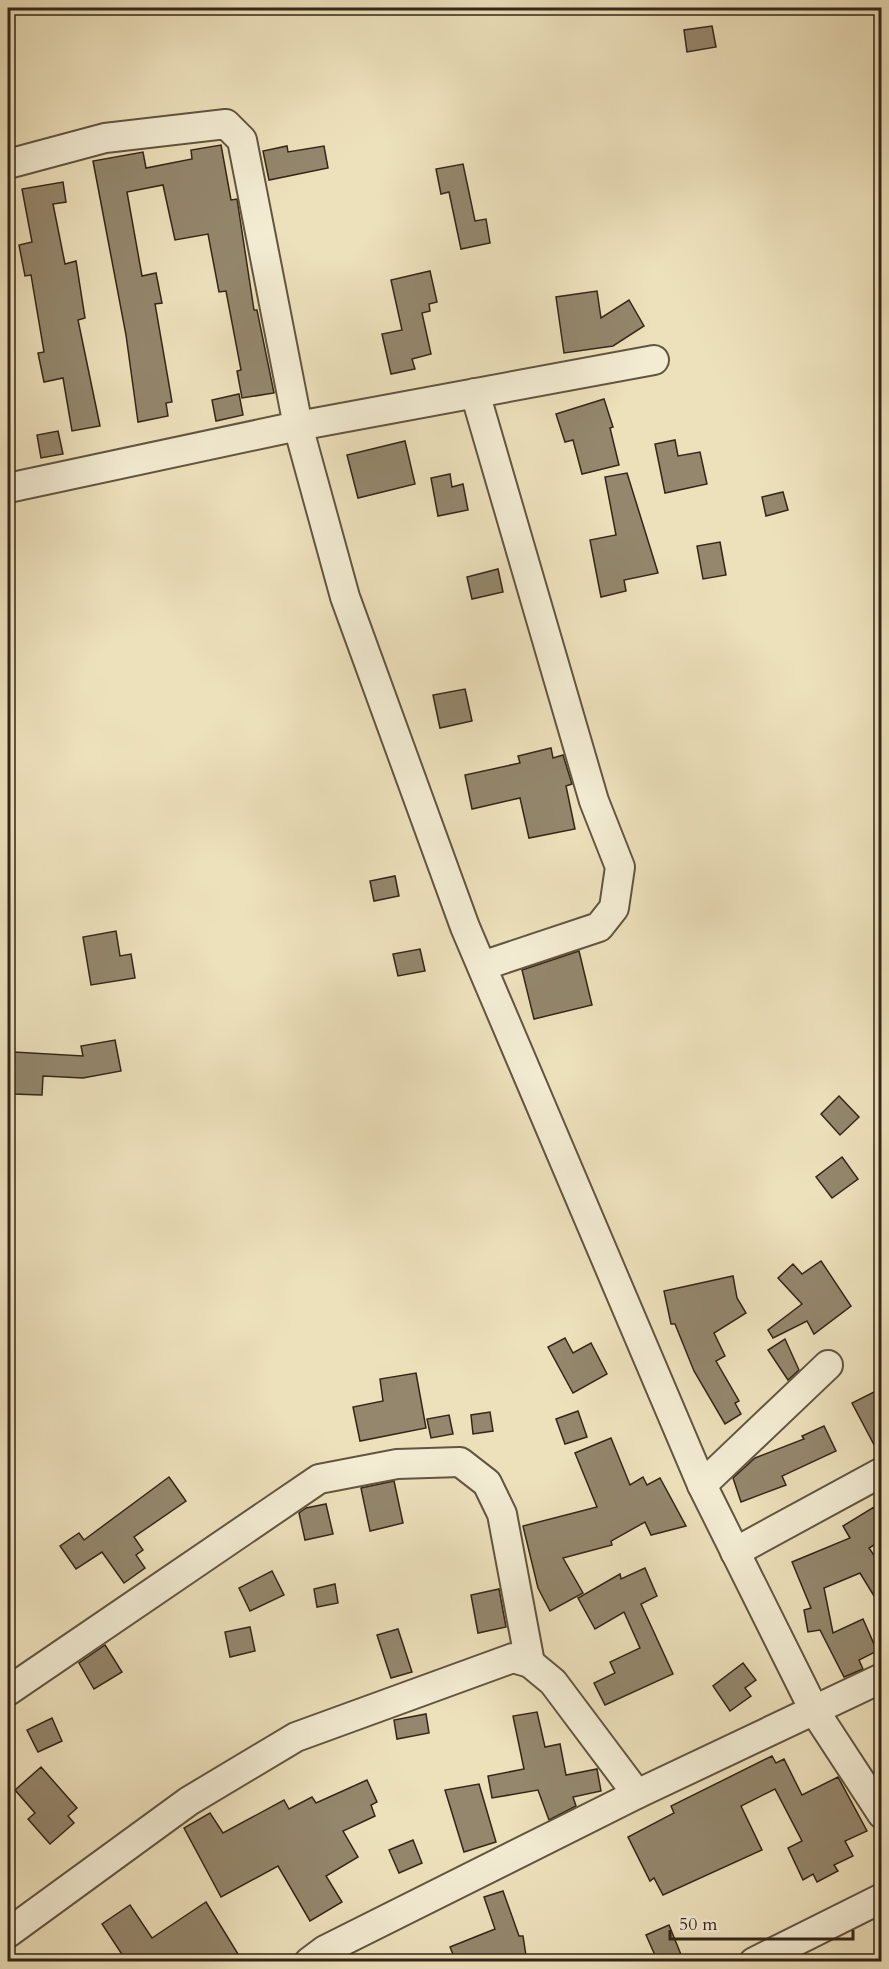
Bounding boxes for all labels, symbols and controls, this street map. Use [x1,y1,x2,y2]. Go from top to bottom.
scale bar [670,1903,853,1941]
text: 50 m [679,1912,718,1937]

